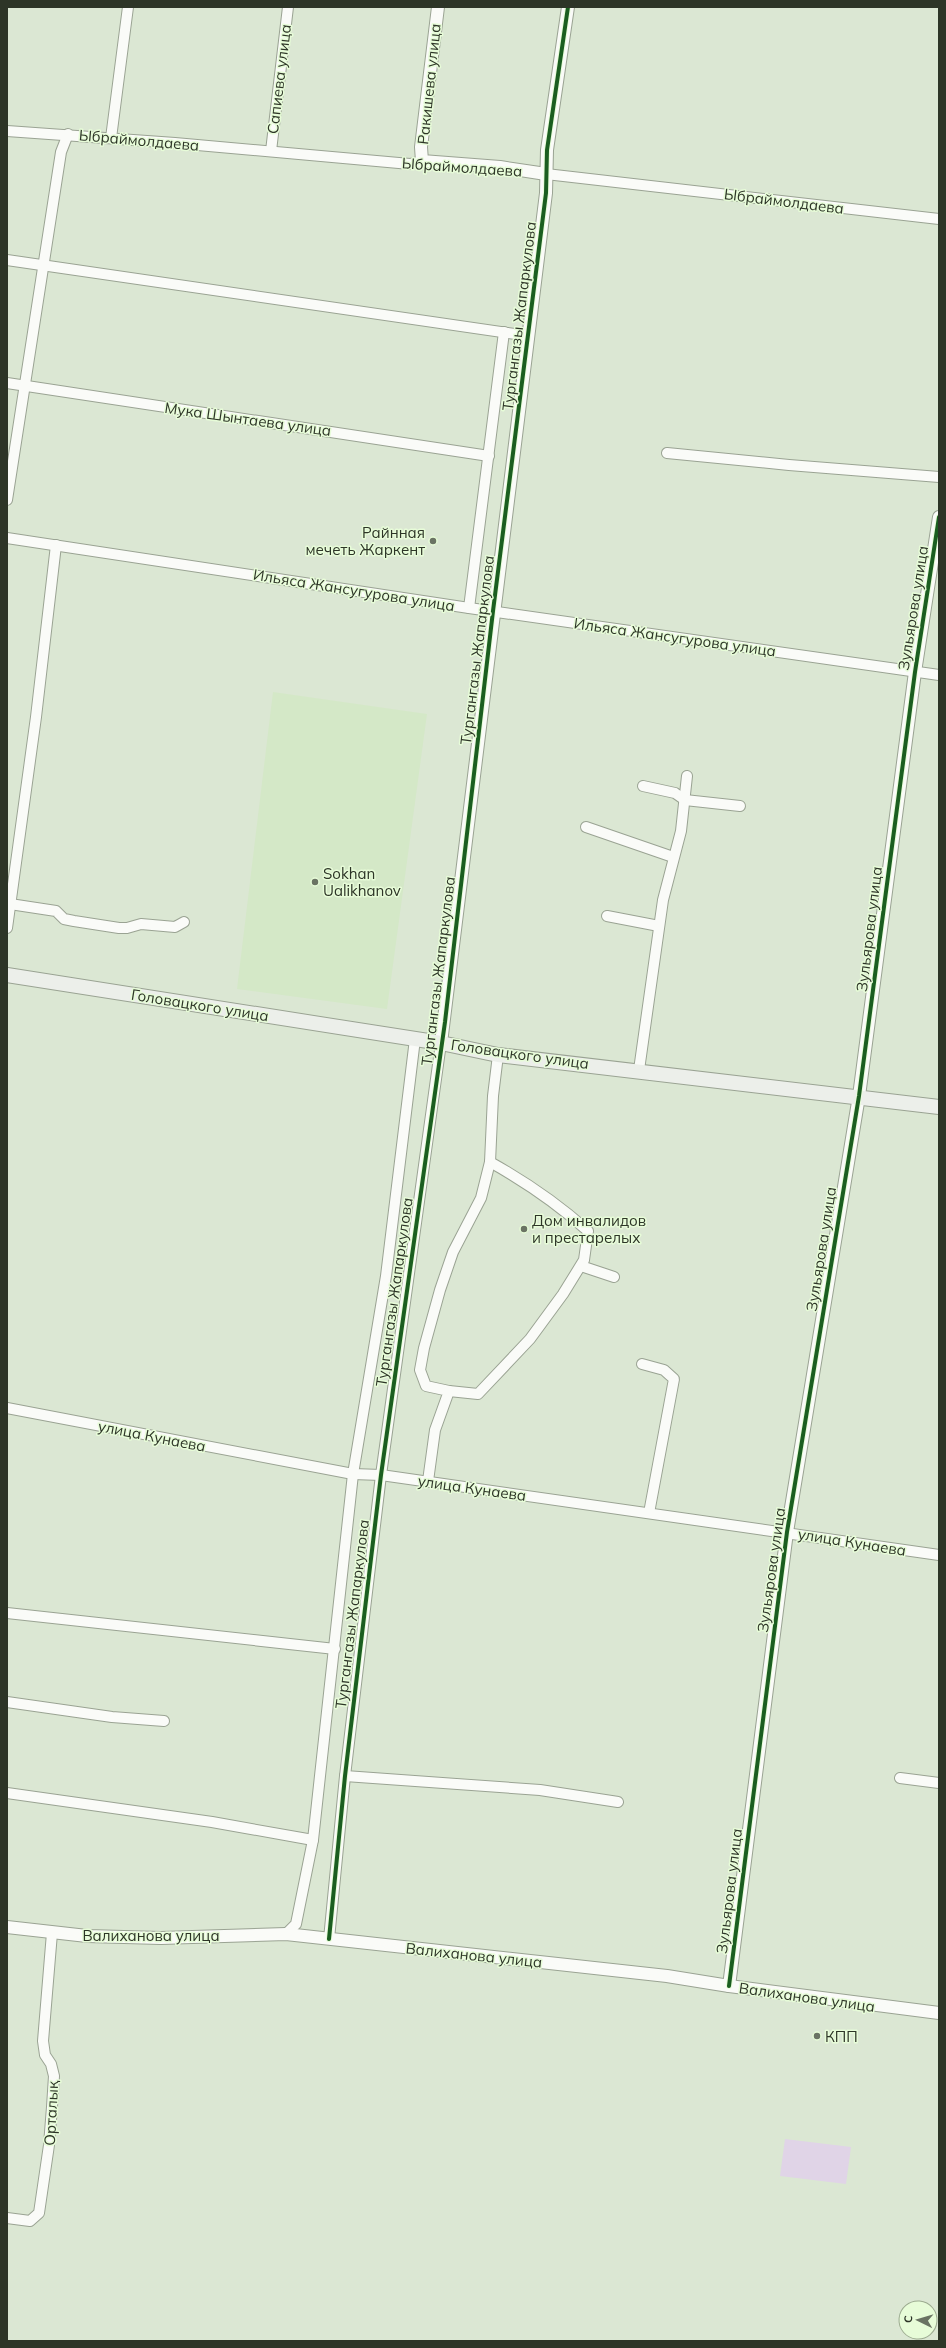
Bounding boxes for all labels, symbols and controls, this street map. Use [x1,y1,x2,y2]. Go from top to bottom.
street label: Сапиева улица [263,23,295,135]
street label: Ракишева улица [413,23,445,145]
street label: Ыбраймолдаева [78,125,200,155]
street label: Ыбраймолдаева [401,153,523,181]
street label: Ыбраймолдаева [723,184,845,218]
street label: Тургангазы Жапаркулова [498,220,540,412]
street label: Мука Шынтаева улица [164,398,332,440]
place label: Райнная мечеть Жаркент [305,523,425,559]
marker: Райнная мечеть Жаркент [428,536,438,546]
street label: Зульярова улица [894,544,932,672]
street label: Тургангазы Жапаркулова [456,554,498,746]
street label: Ильяса Жансугурова улица [252,565,456,615]
street label: Ильяса Жансугурова улица [573,613,777,661]
place label: Sokhan Ualikhanov [323,864,401,900]
street label: Зульярова улица [852,865,886,993]
street label: Тургангазы Жапаркулова [417,875,459,1067]
marker: Sokhan Ualikhanov [310,877,320,887]
street label: Головацкого улица [130,985,270,1025]
street label: Головацкого улица [450,1035,590,1073]
street label: Зульярова улица [802,1185,840,1313]
street label: Тургангазы Жапаркулова [371,1196,417,1388]
place label: Дом инвалидов и престарелых [532,1211,646,1247]
marker: Дом инвалидов и престарелых [519,1224,529,1234]
street label: улица Кунаева [97,1416,207,1456]
street label: улица Кунаева [417,1471,527,1505]
street label: Зульярова улица [753,1506,789,1634]
street label: Тургангазы Жапаркулова [331,1518,373,1710]
street label: улица Кунаева [797,1524,907,1560]
street label: Зульярова улица [712,1827,746,1955]
street label: Валиханова улица [82,1926,220,1945]
street label: Валиханова улица [405,1938,543,1972]
street label: Валиханова улица [738,1978,876,2016]
place label: КПП [825,2027,858,2046]
marker: КПП [812,2031,822,2041]
street label: Орталық [40,2080,62,2146]
north arrow [898,2300,938,2340]
text: С [901,2314,915,2323]

